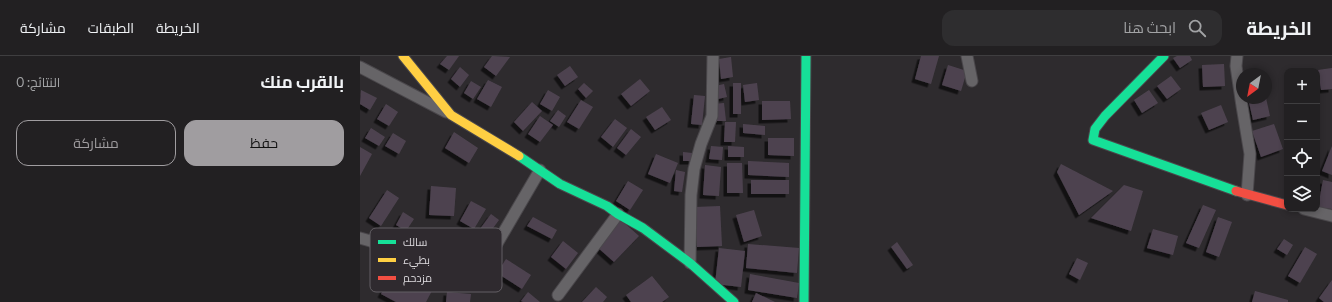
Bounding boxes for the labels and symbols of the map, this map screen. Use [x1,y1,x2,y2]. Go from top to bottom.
north arrow [1236,68,1272,104]
legend [370,228,502,292]
text: سالك [403,235,427,248]
text: بطيء [403,253,430,269]
text: مزدحم [403,271,432,286]

